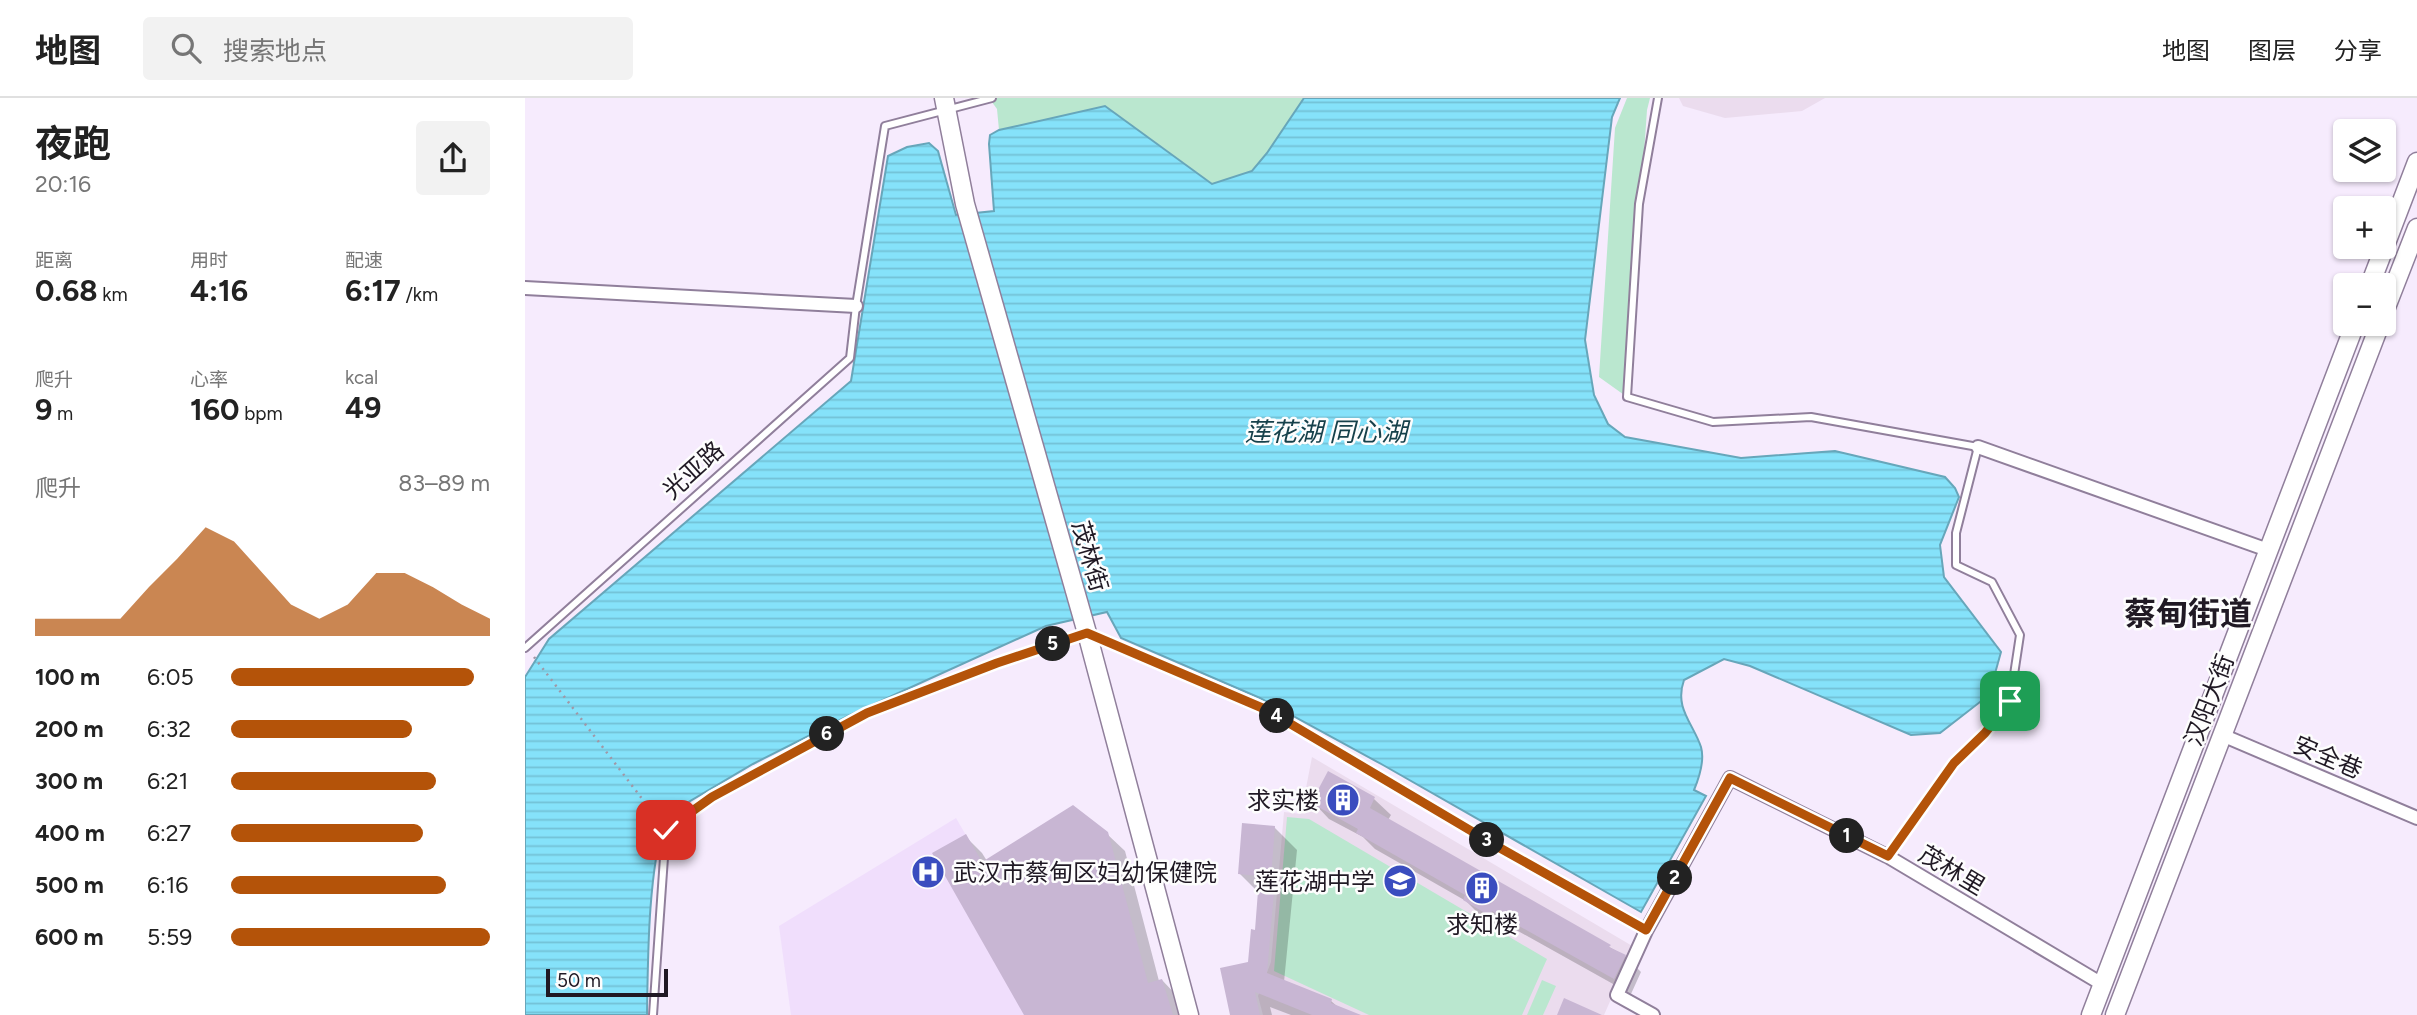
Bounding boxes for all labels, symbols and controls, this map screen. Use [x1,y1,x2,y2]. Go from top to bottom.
search box [143,17,633,80]
icon: search [167,29,205,67]
text: 地图 [35,31,101,70]
text: 搜索地点 [223,35,327,67]
text: 地图 [2162,36,2210,65]
text: 图层 [2248,36,2296,65]
text: 分享 [2334,36,2382,65]
map controls [2333,119,2396,336]
button: layers [2333,119,2396,182]
text: 夜跑 [35,121,111,167]
button: share [416,121,490,195]
text: 20:16 [35,170,91,198]
button: + [2333,196,2396,259]
text: 距离 [35,249,73,272]
text: 用时 [190,249,228,272]
text: 配速 [345,249,383,272]
text: 0.68 [35,272,98,309]
text: 4:16 [190,272,248,309]
text: 6:17 [345,272,401,309]
button: − [2333,273,2396,336]
text: km [98,283,128,306]
text: /km [401,283,438,306]
text: kcal [345,366,378,389]
text: 爬升 [35,368,73,391]
text: 心率 [190,368,228,391]
text: 49 [345,389,381,426]
text: 9 [35,391,52,428]
text: 160 [190,391,240,428]
text: m [52,402,73,425]
text: bpm [240,402,283,425]
water label: 莲花湖 同心湖 [1245,416,1411,448]
street label: 光亚路 [657,435,729,505]
text: 83–89 m [398,469,490,497]
text: 爬升 [35,474,81,502]
street label: 茂林街 [1066,517,1114,595]
district label: 蔡甸街道 [2124,595,2252,633]
pin: 5 [1035,626,1071,662]
text: 5 [1047,632,1058,655]
street label: 汉阳大街 [2178,650,2240,750]
text: 100 m [35,663,100,691]
text: 6:05 [147,663,194,691]
pin [1980,671,2040,731]
icon: arrive [1991,682,2029,720]
pin: 4 [1259,698,1295,734]
text: 4 [1270,704,1283,727]
text: 200 m [35,715,104,743]
text: 6:32 [147,715,191,743]
pin: 6 [809,716,845,752]
text: 6 [821,722,832,745]
street label: 安全巷 [2289,730,2367,784]
text: 300 m [35,767,103,795]
text: 6:21 [147,767,188,795]
building icon: 求实楼 [1324,781,1362,819]
place label: 求实楼 [1247,786,1319,815]
pin [636,800,696,860]
icon: check [647,811,685,849]
pin: 1 [1829,818,1865,854]
text: 400 m [35,819,105,847]
text: 6:27 [147,819,191,847]
pin: 3 [1469,822,1504,858]
text: 1 [1842,824,1851,847]
text: 3 [1481,828,1492,851]
street label: 茂林里 [1914,839,1990,901]
hospital icon: 武汉市蔡甸区妇幼保健院 [909,853,947,891]
place label: 武汉市蔡甸区妇幼保健院 [953,858,1217,887]
pin: 2 [1657,860,1693,896]
school or university icon: 莲花湖中学 [1381,862,1419,900]
text: 2 [1669,866,1680,889]
place label: 莲花湖中学 [1255,867,1375,896]
building icon: 求知楼 [1463,869,1501,907]
text: 500 m [35,871,104,899]
text: 6:16 [147,871,188,899]
place label: 求知楼 [1446,910,1518,939]
text: 600 m [35,923,104,951]
text: 5:59 [147,923,192,951]
scale bar [546,966,669,998]
text: 50 m [557,969,601,992]

